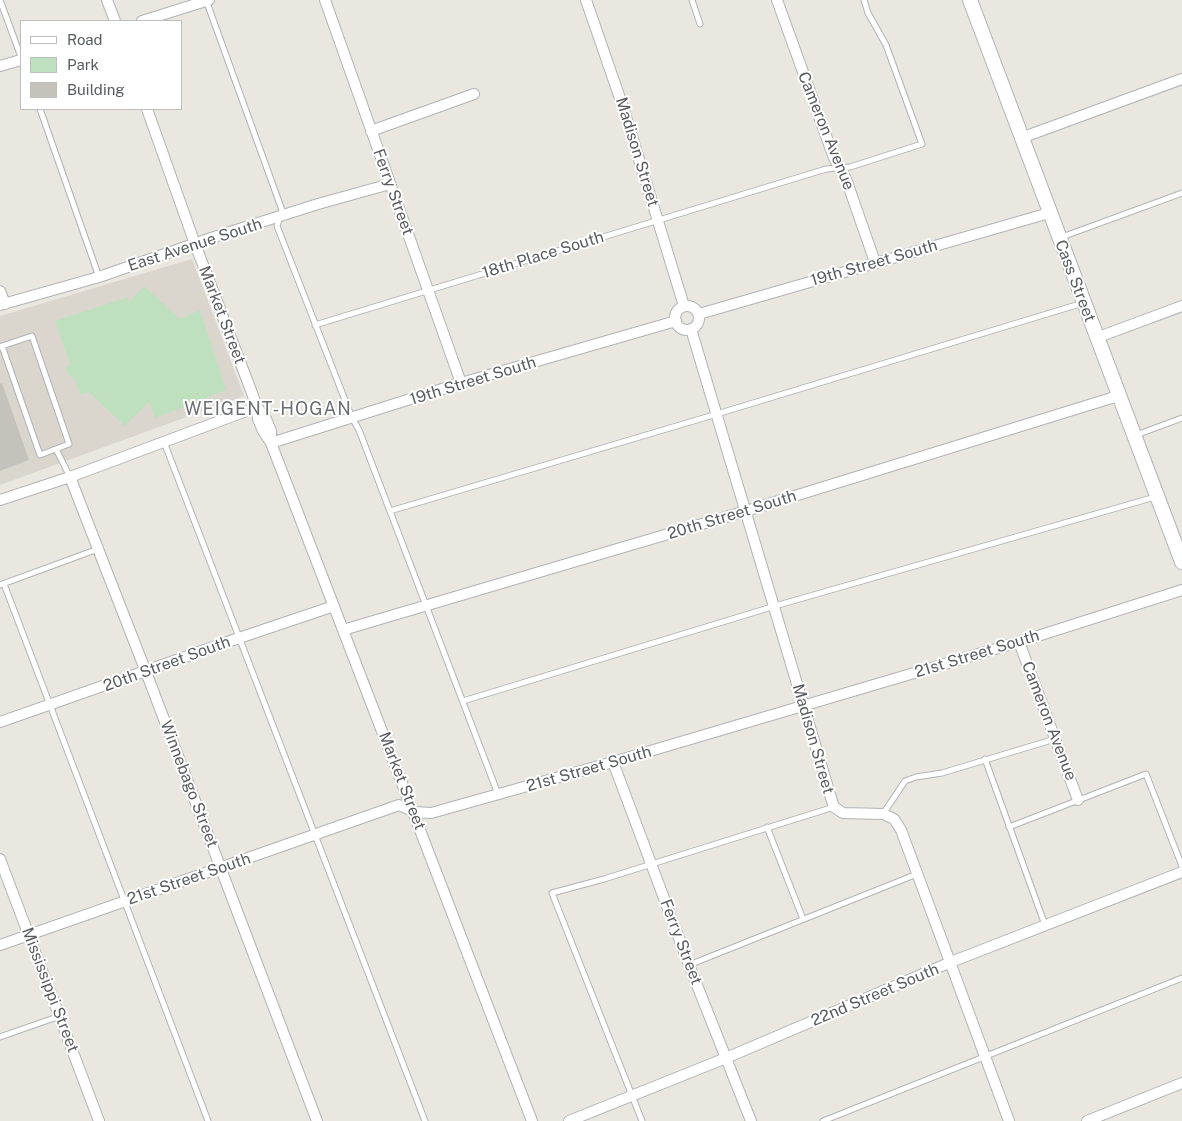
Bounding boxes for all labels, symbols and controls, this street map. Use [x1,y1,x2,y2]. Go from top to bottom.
legend [20,20,182,110]
text: Road [67,31,103,48]
text: Park [67,56,99,73]
street label: Cameron Avenue [794,69,858,193]
text: Building [67,81,125,98]
street label: Madison Street [611,95,663,209]
street label: Ferry Street [369,146,417,238]
street label: East Avenue South [125,214,265,276]
street label: 18th Place South [480,227,606,283]
street label: 19th Street South [808,236,940,290]
street label: Cass Street [1051,237,1099,325]
street label: Market Street [195,263,249,367]
street label: 19th Street South [408,353,538,409]
district label: WEIGENT-HOGAN [183,398,353,420]
street label: 20th Street South [665,486,799,544]
street label: 21st Street South [912,626,1042,682]
street label: 20th Street South [101,632,233,696]
street label: Cameron Avenue [1017,659,1081,783]
street label: Madison Street [788,682,838,796]
street label: Winnebago Street [156,718,222,850]
street label: Market Street [375,729,429,833]
street label: 21st Street South [524,742,654,796]
street label: 21st Street South [125,849,253,909]
street label: Ferry Street [656,896,706,988]
street label: Mississippi Street [17,925,83,1055]
street label: 22nd Street South [808,959,942,1031]

